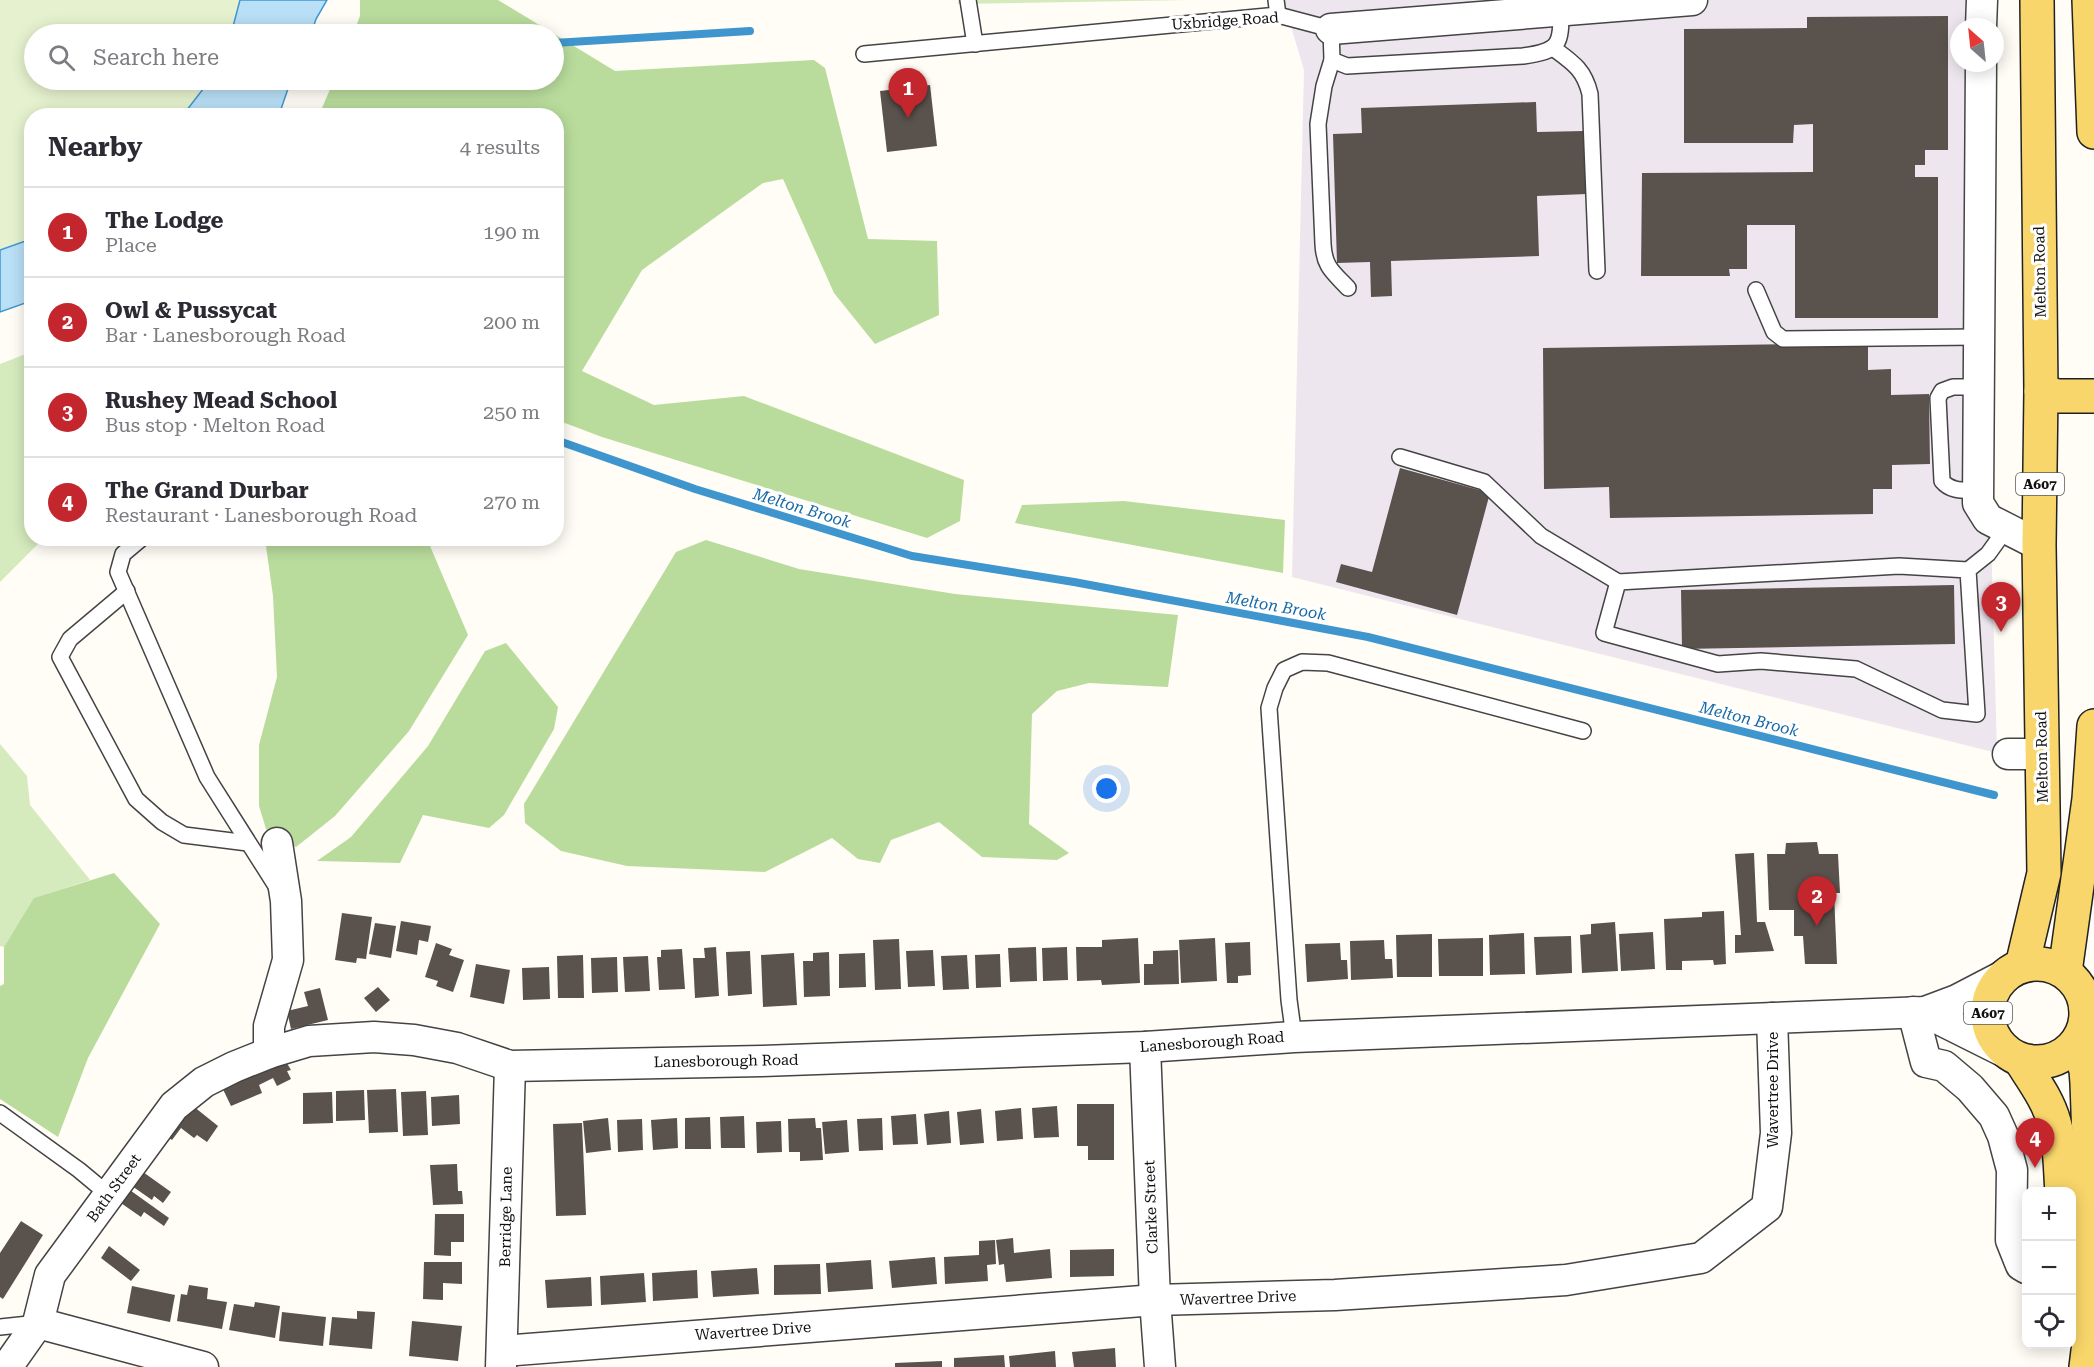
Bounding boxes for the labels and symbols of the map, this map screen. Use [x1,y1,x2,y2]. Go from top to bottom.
street label: Uxbridge Road [1171,8,1280,34]
north arrow [1950,18,2004,72]
pin: 1 [888,68,928,118]
street label: Melton Road [2030,226,2050,318]
road number: A607 [2016,473,2064,495]
water label: Melton Brook [750,484,854,532]
pin: 3 [1982,582,2020,632]
water label: Melton Brook [1223,588,1328,624]
water label: Melton Brook [1697,697,1801,741]
street label: Melton Road [2032,711,2052,803]
your location [1092,774,1121,803]
pin: 2 [1798,876,1836,926]
road number: A607 [1964,1002,2012,1024]
street label: Lanesborough Road [1139,1028,1285,1056]
street label: Wavertree Drive [1764,1032,1782,1148]
street label: Lanesborough Road [653,1051,799,1071]
pin: 4 [2016,1118,2054,1168]
street label: Bath Street [83,1150,145,1226]
street label: Clarke Street [1140,1159,1162,1254]
street label: Berridge Lane [496,1166,516,1268]
street label: Wavertree Drive [1179,1287,1297,1309]
street label: Wavertree Drive [694,1318,812,1344]

